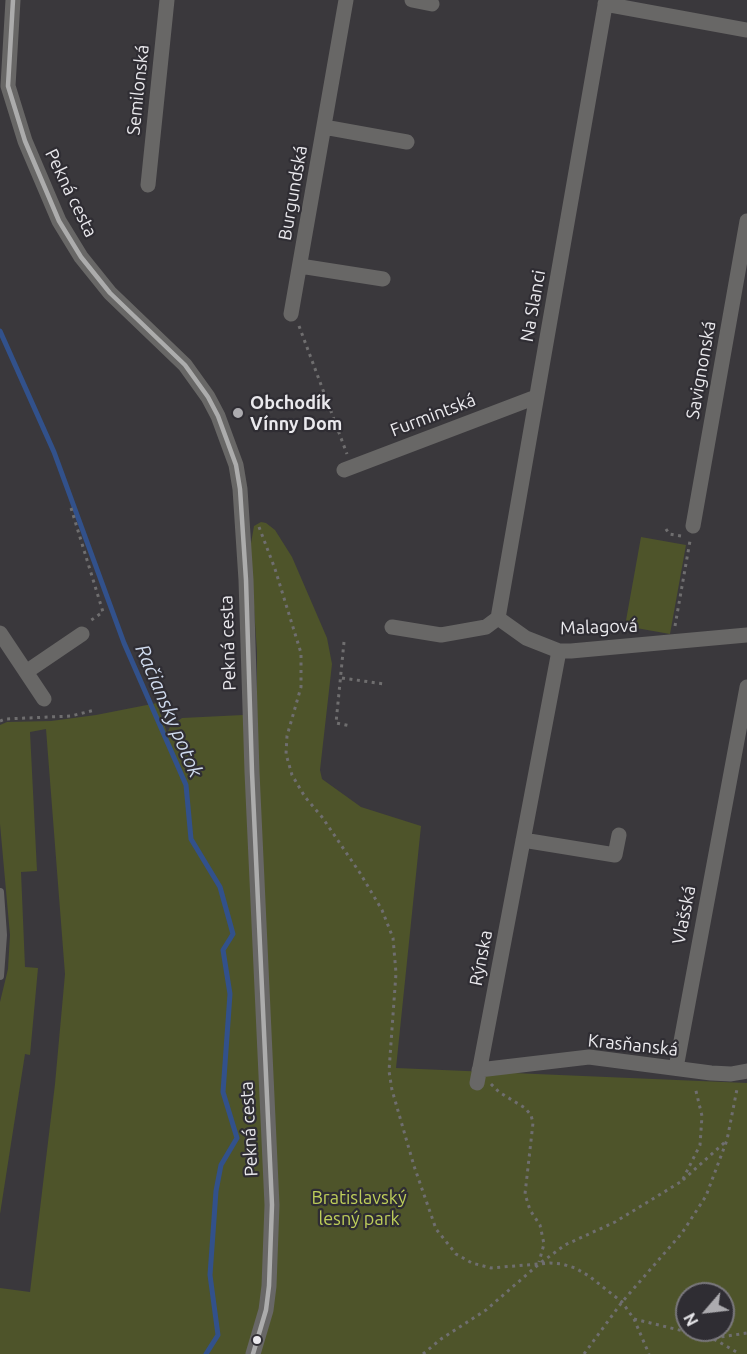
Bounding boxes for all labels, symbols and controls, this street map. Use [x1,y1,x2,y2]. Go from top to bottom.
street label: Semilonská [123,44,153,136]
street label: Burgundská [274,144,312,242]
street label: Pekná cesta [40,145,102,241]
street label: Na Slanci [516,268,550,344]
street label: Savignonská [682,319,720,421]
street label: Furmintská [387,389,479,441]
place label: Obchodík Vínny Dom [250,392,342,434]
marker: Obchodík Vínny Dom [231,406,245,420]
street label: Pekná cesta [216,595,240,691]
street label: Malagová [560,615,638,639]
water label: Račiansky potok [130,641,208,781]
street label: Vlašská [668,884,700,946]
street label: Rýnska [465,928,497,988]
street label: Krasňanská [587,1030,679,1060]
street label: Pekná cesta [236,1081,262,1177]
park label: Bratislavský lesný park [311,1187,407,1230]
north arrow [675,1282,735,1342]
text: N [680,1310,702,1329]
unlabelled marker [251,1334,263,1346]

